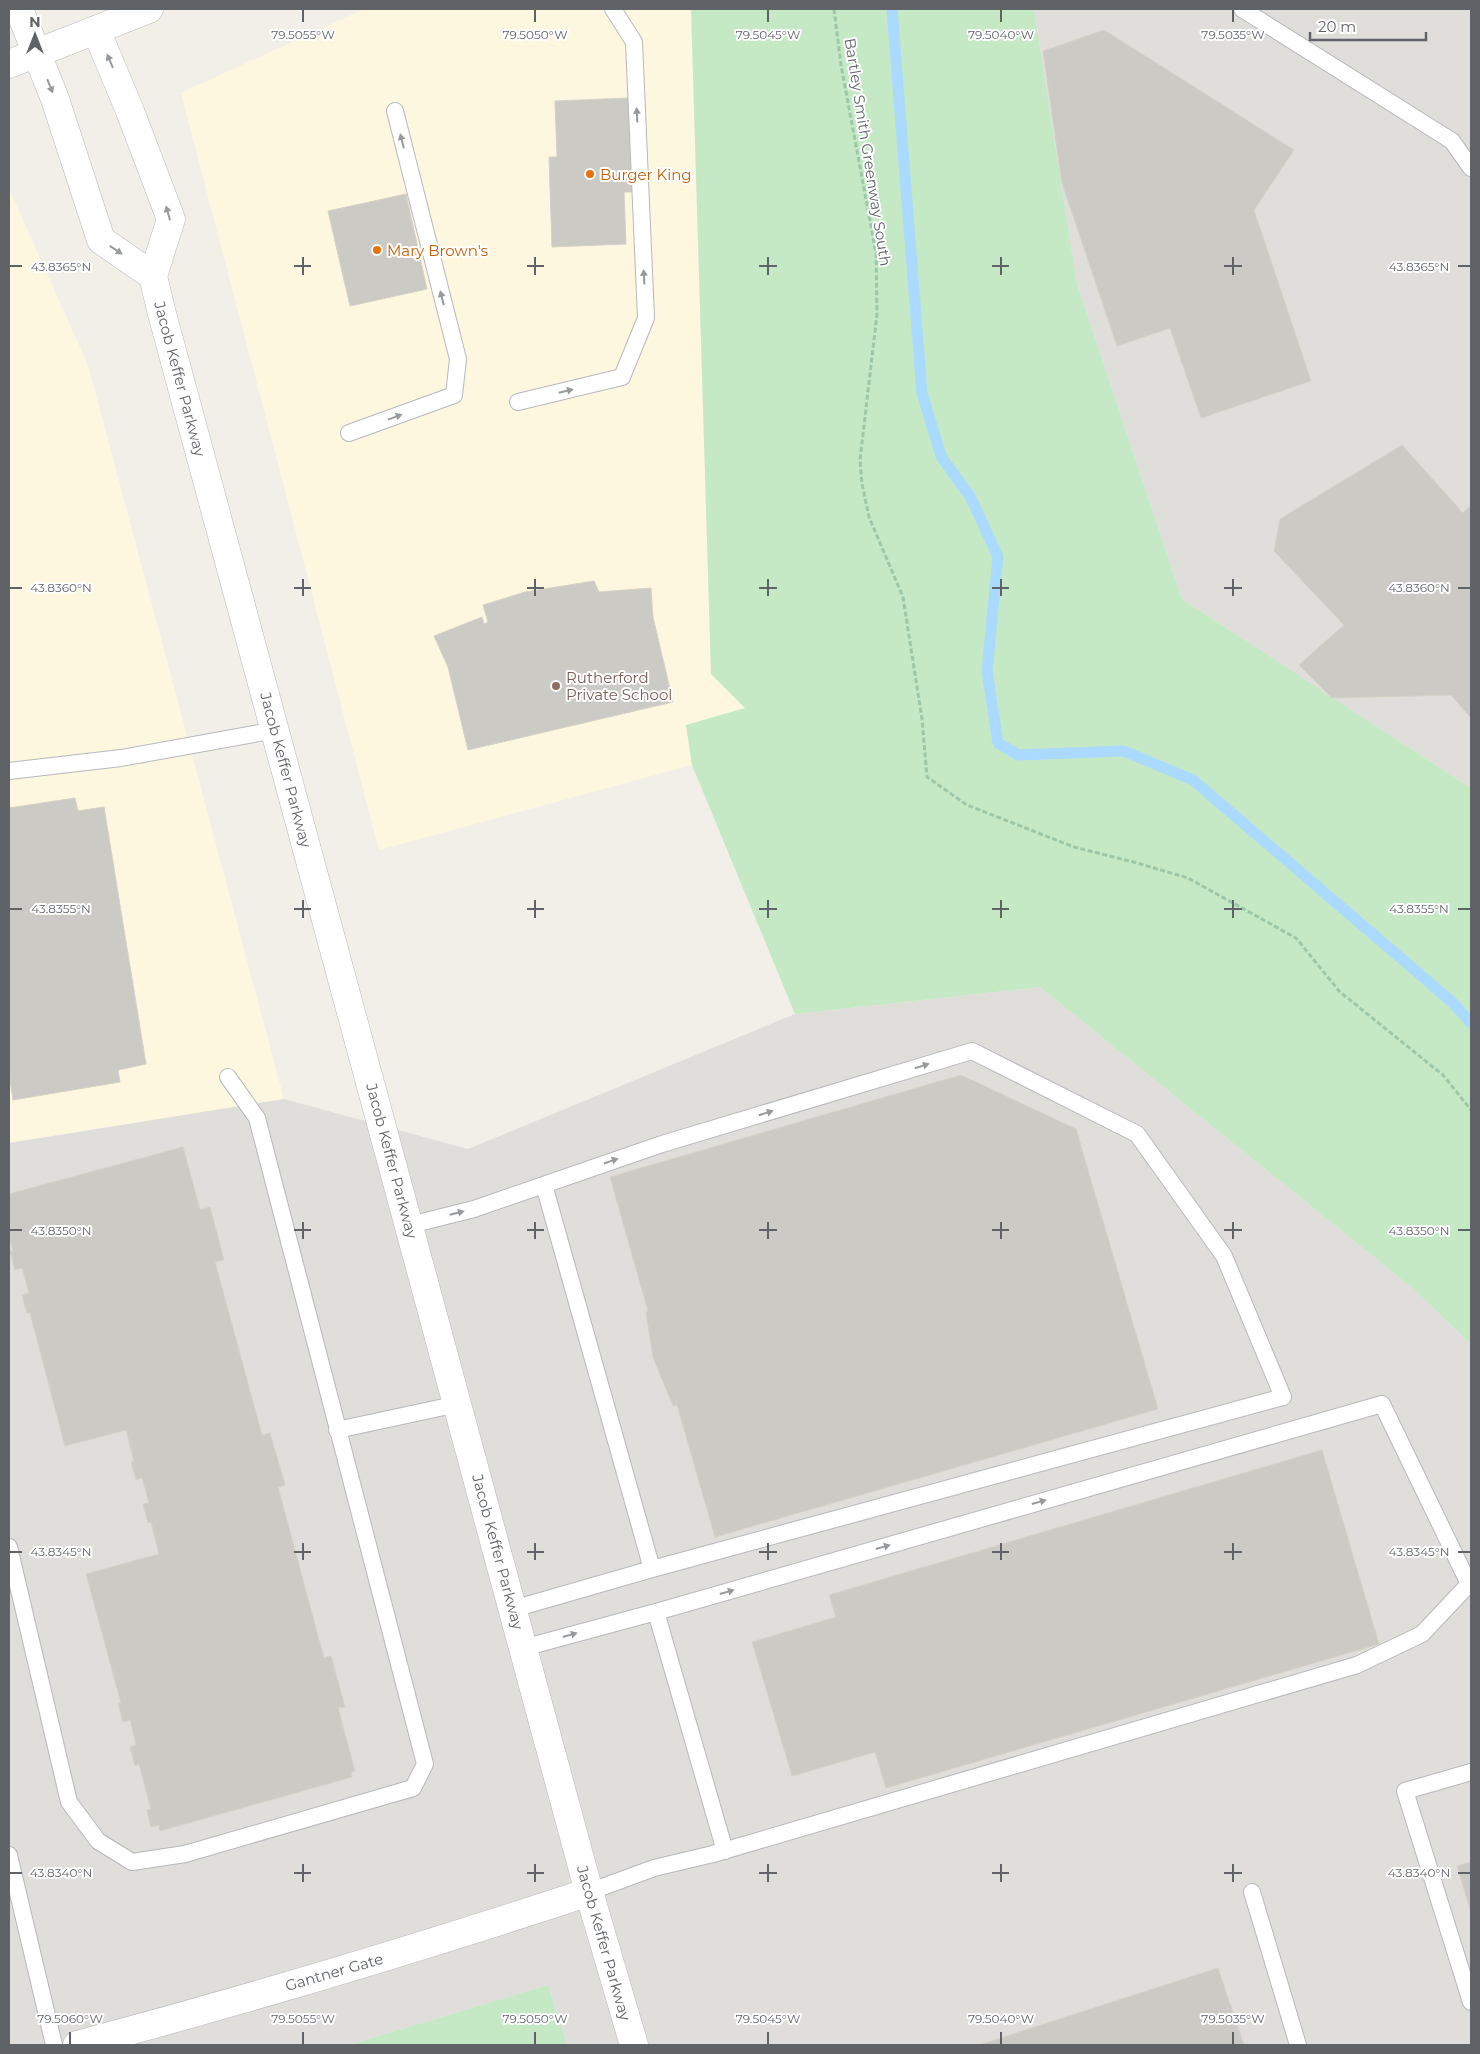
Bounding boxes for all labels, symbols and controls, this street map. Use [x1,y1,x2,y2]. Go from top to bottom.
north arrow [10,10,60,60]
scale bar [1310,10,1426,42]
text: N [29,13,41,31]
text: 20 m [1318,17,1356,36]
text: 79.5055°W [271,27,335,42]
text: 79.5050°W [503,27,567,42]
text: 79.5045°W [736,27,800,42]
text: 79.5040°W [968,27,1034,42]
text: 79.5035°W [1201,27,1265,42]
street label: Bartley Smith Greenway South [841,37,895,267]
one-way arrow [105,54,113,69]
one-way arrow [46,79,54,94]
one-way arrow [633,107,641,123]
one-way arrow [398,133,406,148]
place label: Burger King [600,165,692,184]
marker: Burger King [584,168,596,180]
one-way arrow [164,205,172,221]
place label: Mary Brown's [387,241,488,260]
marker: Mary Brown's [371,244,383,256]
one-way arrow [109,245,123,255]
text: 43.8365°N [31,259,91,274]
text: 43.8365°N [1389,259,1449,274]
one-way arrow [640,269,648,285]
one-way arrow [438,291,446,306]
street label: Jacob Keffer Parkway [150,298,210,460]
one-way arrow [558,387,573,395]
one-way arrow [387,413,402,420]
text: 43.8360°N [30,580,92,595]
text: 43.8360°N [1388,580,1450,595]
place label: Rutherford Private School [566,668,672,704]
marker: Rutherford Private School [550,680,562,692]
street label: Jacob Keffer Parkway [256,689,316,851]
text: 43.8355°N [31,901,91,916]
text: 43.8355°N [1389,901,1449,916]
one-way arrow [914,1062,929,1070]
street label: Jacob Keffer Parkway [362,1080,422,1242]
one-way arrow [758,1108,773,1116]
one-way arrow [604,1157,619,1165]
one-way arrow [449,1209,465,1217]
text: 43.8350°N [30,1223,92,1238]
text: 43.8350°N [1388,1223,1450,1238]
street label: Jacob Keffer Parkway [468,1471,528,1633]
one-way arrow [1032,1498,1047,1506]
one-way arrow [876,1543,891,1551]
text: 43.8345°N [31,1544,91,1559]
text: 43.8345°N [1389,1544,1449,1559]
one-way arrow [719,1588,734,1596]
one-way arrow [563,1630,578,1638]
street label: Jacob Keffer Parkway [573,1862,635,2023]
text: 43.8340°N [30,1865,92,1880]
text: 43.8340°N [1388,1865,1450,1880]
street label: Gantner Gate [283,1949,385,1995]
text: 79.5060°W [37,2011,103,2026]
text: 79.5055°W [271,2011,335,2026]
text: 79.5050°W [503,2011,567,2026]
text: 79.5045°W [736,2011,800,2026]
text: 79.5040°W [968,2011,1034,2026]
text: 79.5035°W [1201,2011,1265,2026]

